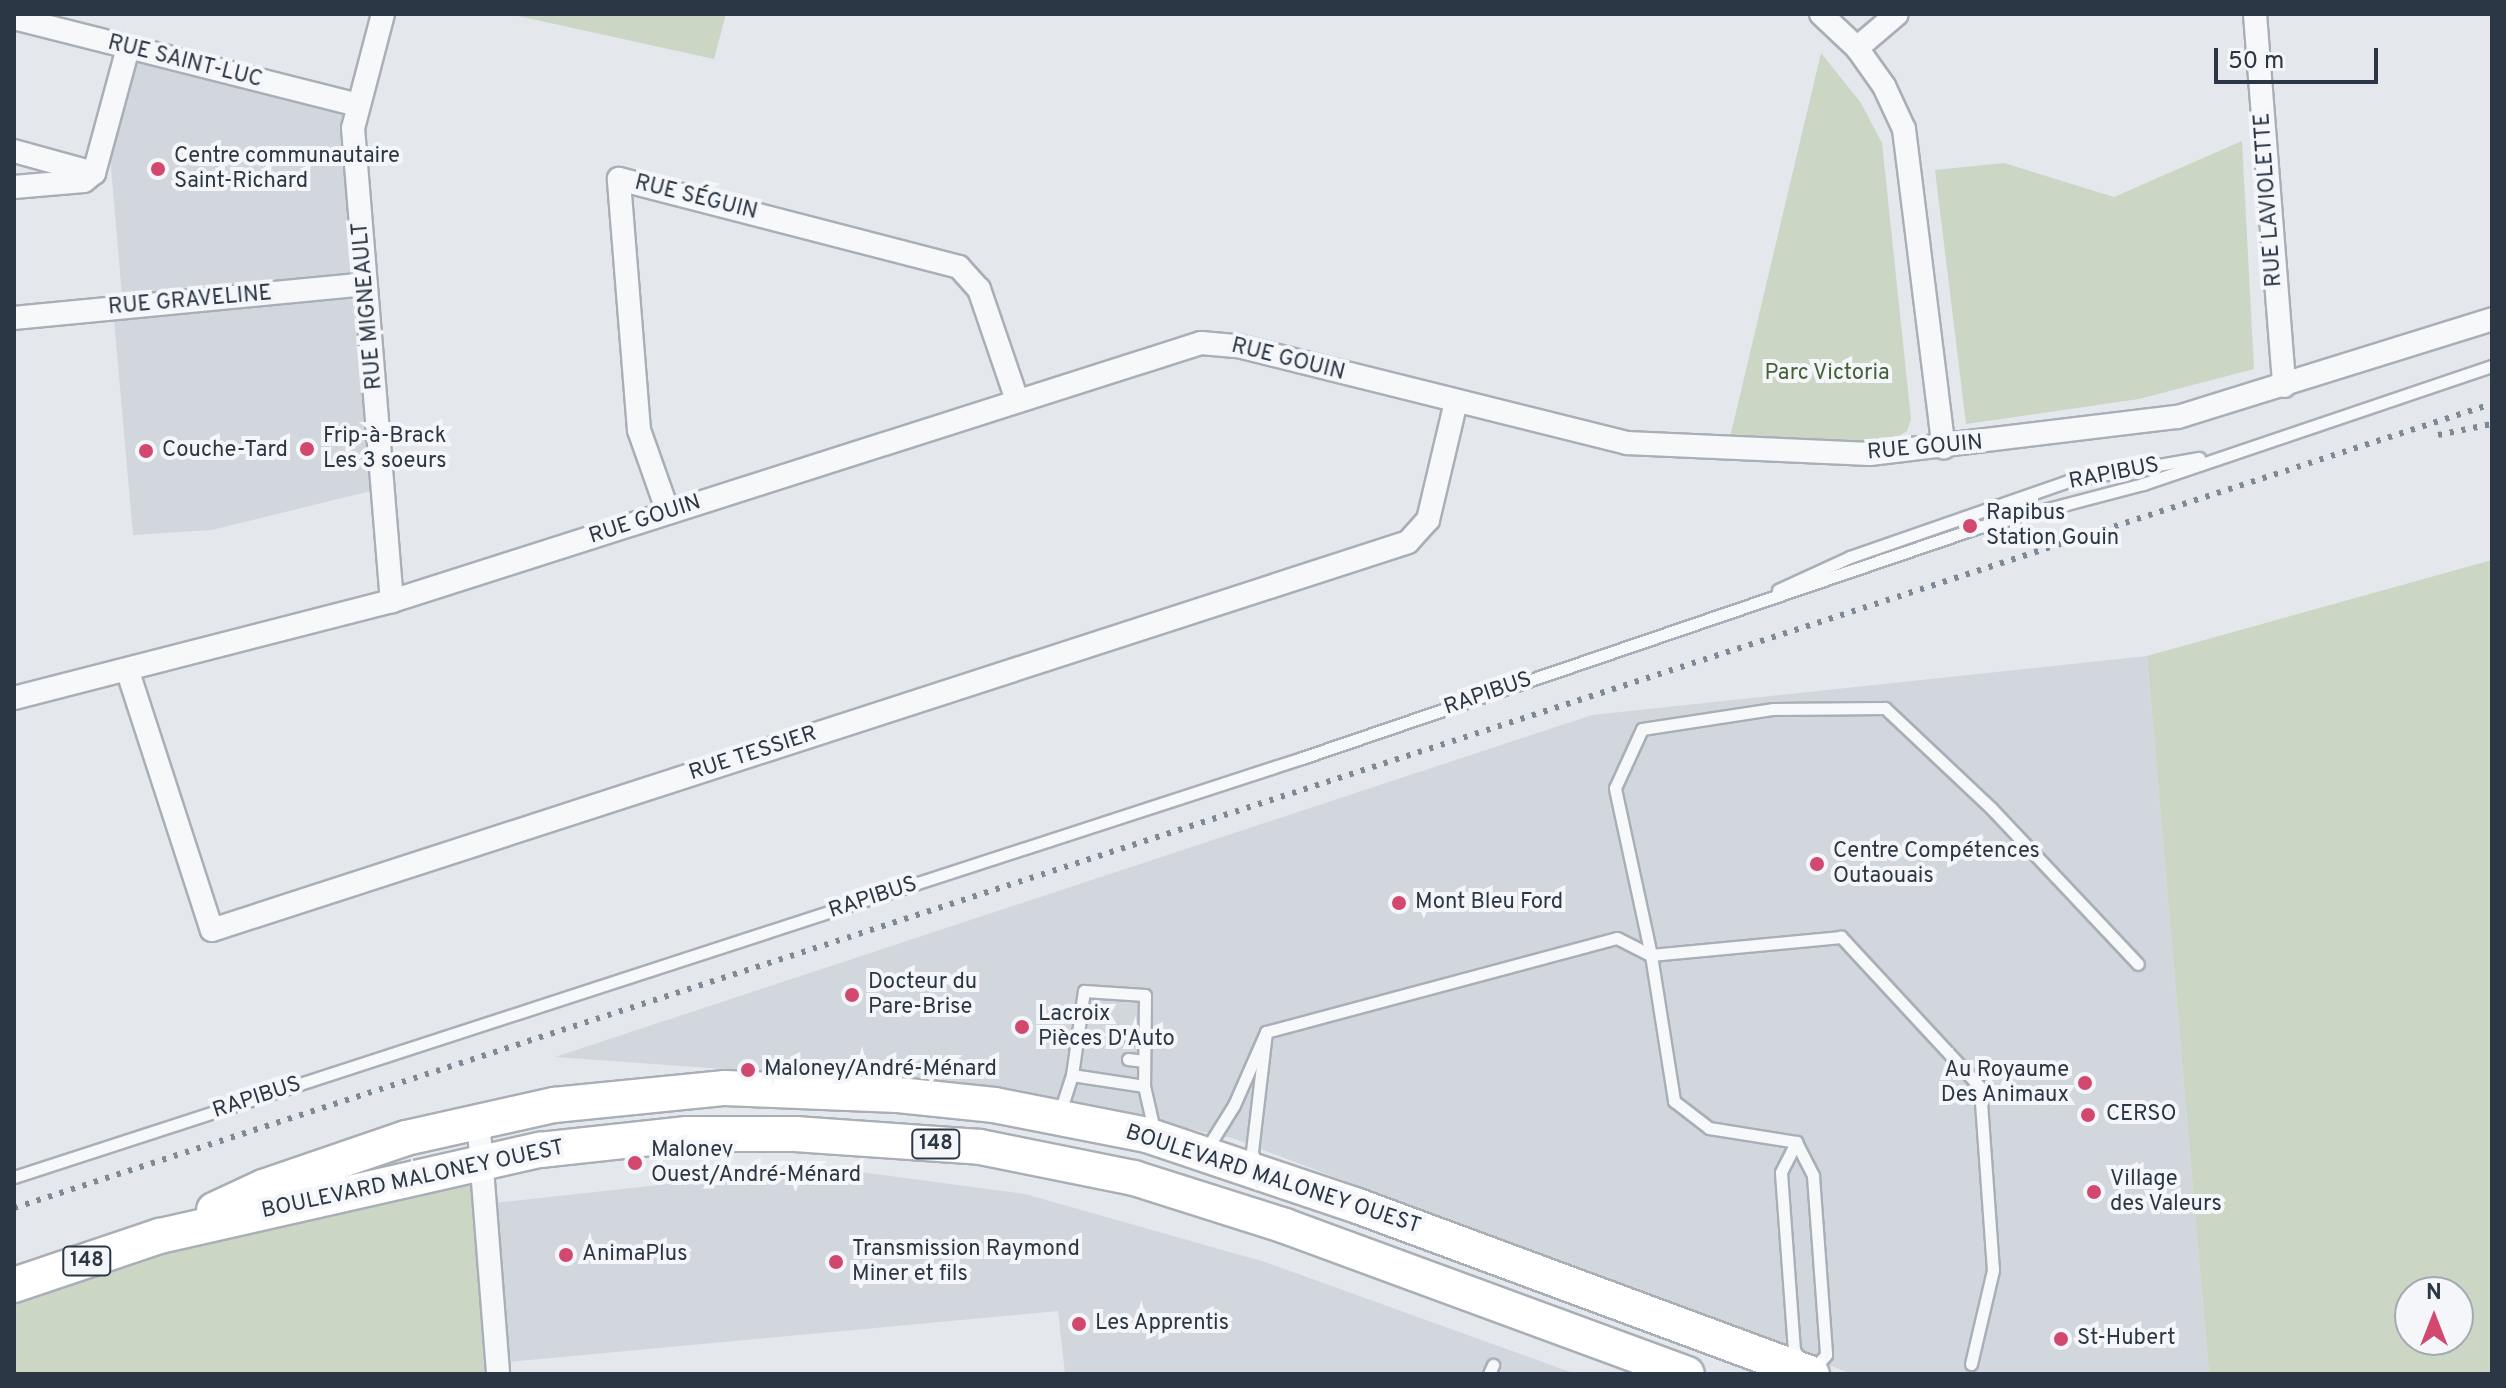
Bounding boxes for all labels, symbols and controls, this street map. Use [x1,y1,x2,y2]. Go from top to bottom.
street label: RUE SAINT-LUC [105,30,265,94]
scale bar [2218,32,2382,82]
text: 50 m [2228,47,2284,77]
street label: RUE LAVIOLETTE [2250,112,2288,288]
place label: Centre communautaire Saint-Richard [174,143,400,194]
marker: Centre communautaire Saint-Richard [149,160,167,178]
street label: RUE SÉGUIN [632,170,760,226]
street label: RUE MIGNEAULT [348,221,388,391]
street label: RUE GRAVELINE [107,281,273,321]
street label: RUE GOUIN [1229,333,1347,387]
park label: Parc Victoria [1764,361,1890,387]
place label: Frip-à-Brack Les 3 soeurs [323,423,447,474]
street label: RUE GOUIN [1866,430,1984,466]
place label: Couche-Tard [162,438,288,464]
marker: Frip-à-Brack Les 3 soeurs [298,440,316,458]
marker: Couche-Tard [137,442,155,460]
street label: RAPIBUS [2067,452,2161,496]
street label: RUE GOUIN [586,490,704,550]
place label: Rapibus Station Gouin [1986,500,2119,552]
marker: Rapibus Station Gouin [1961,517,1979,535]
street label: RAPIBUS [1441,667,1535,721]
street label: RUE TESSIER [685,721,821,787]
place label: Centre Compétences Outaouais [1833,838,2040,890]
marker: Centre Compétences Outaouais [1808,855,1826,873]
street label: RAPIBUS [826,871,920,925]
place label: Mont Bleu Ford [1415,890,1563,916]
marker: Mont Bleu Ford [1390,894,1408,912]
place label: Docteur du Pare-Brise [868,969,977,1020]
marker: Docteur du Pare-Brise [843,986,861,1004]
place label: Lacroix Pièces D'Auto [1038,1001,1175,1052]
marker: Lacroix Pièces D'Auto [1013,1018,1031,1036]
place label: Maloney/André-Ménard [764,1057,997,1083]
place label: Au Royaume Des Animaux [1940,1057,2069,1108]
marker: Maloney/André-Ménard [739,1061,757,1079]
street label: RAPIBUS [210,1071,304,1125]
marker: Au Royaume Des Animaux [2076,1074,2094,1092]
place label: CERSO [2106,1102,2177,1128]
marker: CERSO [2077,1104,2099,1126]
street label: BOULEVARD MALONEY OUEST [1122,1120,1424,1240]
road number: 148 [910,1128,962,1160]
street label: BOULEVARD MALONEY OUEST [259,1135,567,1225]
place label: Maloney Ouest/André-Ménard [651,1137,861,1188]
marker: Maloney Ouest/André-Ménard [626,1154,644,1172]
place label: Village des Valeurs [2110,1166,2223,1218]
marker: Village des Valeurs [2085,1183,2103,1201]
place label: Transmission Raymond Miner et fils [852,1236,1080,1288]
place label: AnimaPlus [582,1242,688,1268]
road number: 148 [61,1245,113,1277]
marker: AnimaPlus [557,1246,575,1264]
marker: Transmission Raymond Miner et fils [827,1253,845,1271]
north arrow [2394,1276,2474,1356]
text: N [2426,1280,2442,1307]
place label: Les Apprentis [1095,1311,1230,1337]
marker: Les Apprentis [1070,1315,1088,1333]
place label: St-Hubert [2077,1326,2176,1352]
marker: St-Hubert [2052,1330,2070,1348]

